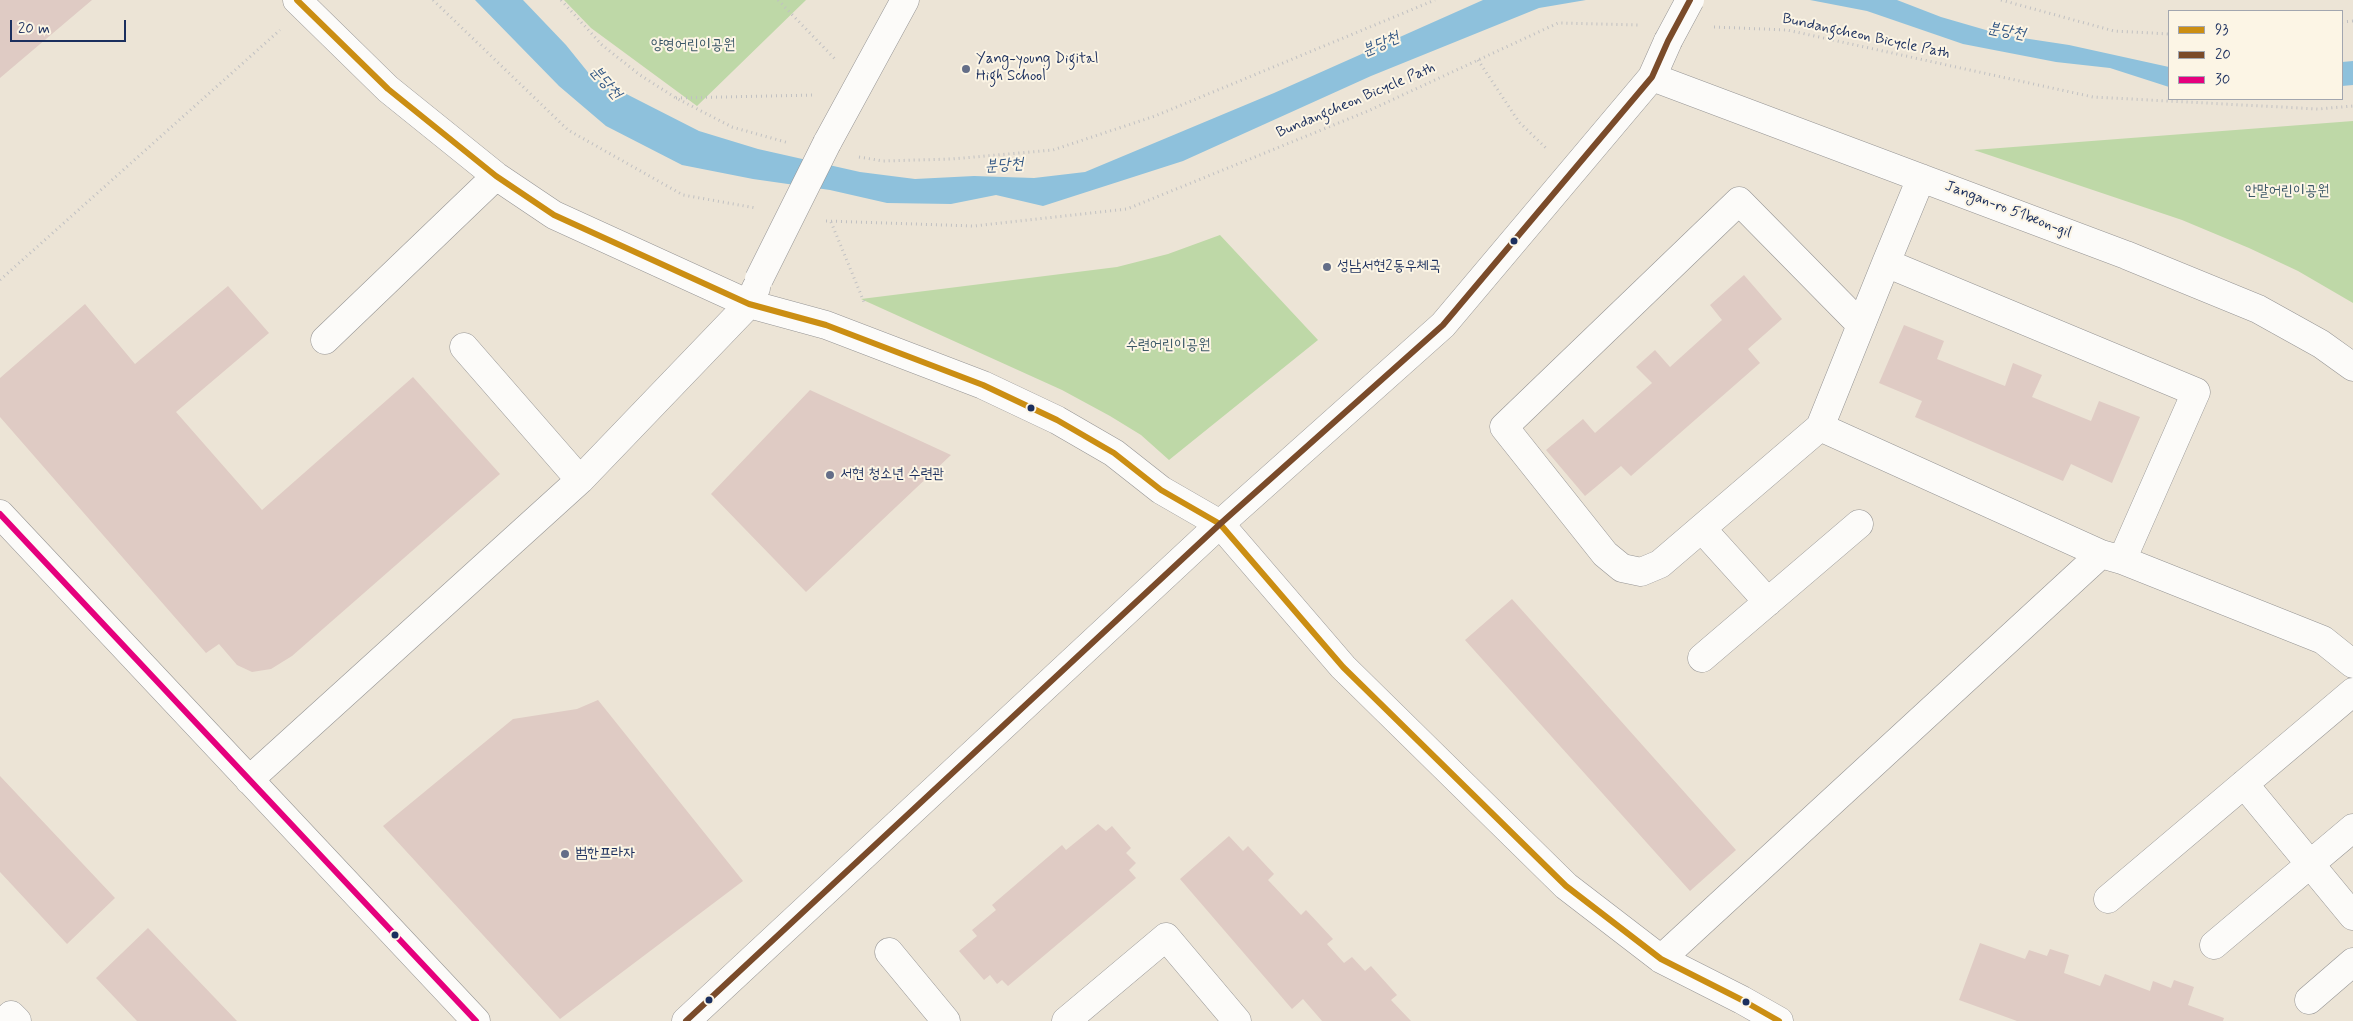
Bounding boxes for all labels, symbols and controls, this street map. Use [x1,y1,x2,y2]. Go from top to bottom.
scale bar [12,10,129,42]
street label: Bundangcheon Bicycle Path [1781,10,1951,64]
legend [2168,10,2343,100]
text: 20 m [18,19,50,39]
water label: 분당천 [1985,19,2027,45]
text: 93 [2215,20,2229,40]
water label: 분당천 [1359,29,1403,61]
park label: 양영어린이공원 [651,37,735,55]
text: 20 [2215,45,2231,65]
place label: Yang-young Digital High School [976,51,1098,86]
street label: Bundangcheon Bicycle Path [1274,59,1438,143]
water label: 분당천 [585,62,625,104]
marker: Yang-young Digital High School [960,63,972,75]
text: 30 [2215,70,2230,90]
water label: 분당천 [984,155,1024,177]
street label: Jangan-ro 51beon-gil [1942,178,2074,242]
park label: 안말어린이공원 [2245,183,2329,201]
unlabelled marker [1509,236,1519,246]
place label: 성남서현2동우체국 [1337,258,1441,276]
marker: 성남서현2동우체국 [1321,261,1333,273]
park label: 수련어린이공원 [1126,337,1210,355]
unlabelled marker [1026,403,1036,413]
place label: 서현 청소년 수련관 [840,466,945,484]
marker: 서현 청소년 수련관 [824,469,836,481]
place label: 범한프라자 [575,845,635,863]
marker: 범한프라자 [559,848,571,860]
unlabelled marker [390,930,400,940]
unlabelled marker [704,995,714,1005]
unlabelled marker [1741,997,1751,1007]

